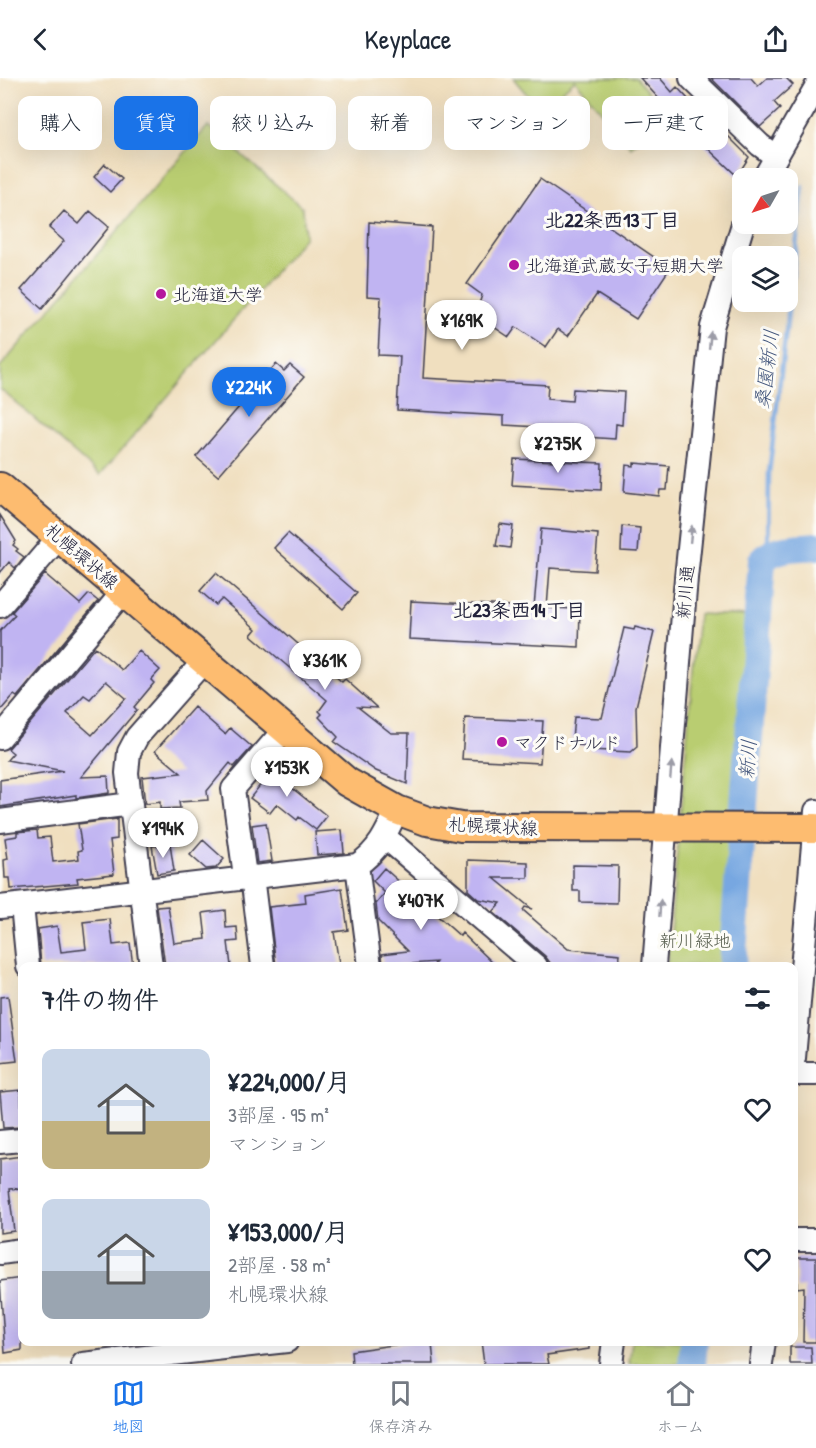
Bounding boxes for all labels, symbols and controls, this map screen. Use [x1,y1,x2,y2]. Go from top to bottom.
text: Keyplace [365,21,451,57]
icon: back [24,23,57,56]
icon: share [759,23,792,56]
chip: 購入 [18,96,102,150]
chip: 賃貸 [114,96,198,150]
chip: 絞り込み [210,96,336,150]
chip: 新着 [348,96,432,150]
chip: マンション [444,96,590,150]
chip: 一戸建て [602,96,728,150]
north arrow [732,168,798,234]
map controls [732,168,798,312]
district label: 北22条西13丁目 [545,206,679,233]
button: layers [732,246,798,312]
place label: 北海道武蔵女子短期大学 [526,253,724,278]
marker: 北海道武蔵女子短期大学 [507,258,521,272]
place label: 北海道大学 [173,282,263,307]
marker: 北海道大学 [154,287,168,301]
pin: ¥169K [420,300,504,351]
text: ¥169K [441,306,483,333]
water label: 桑園新川 [748,328,784,410]
one-way arrow [706,330,715,349]
pin: ¥224K [207,367,291,418]
text: ¥224K [226,373,272,400]
pin: ¥275K [516,423,600,474]
text: ¥275K [534,429,582,456]
street label: 札幌環状線 [40,517,124,595]
one-way arrow [686,525,696,544]
street label: 新川通 [670,564,700,620]
district label: 北23条西14丁目 [452,596,586,623]
pin: ¥361K [283,640,367,691]
text: ¥361K [303,646,347,673]
place label: マクドナルド [514,730,621,755]
marker: マクドナルド [495,735,509,749]
water label: 新川 [732,738,762,780]
pin: ¥153K [245,747,329,798]
text: ¥153K [265,753,309,780]
one-way arrow [666,761,676,780]
pin: ¥194K [121,808,205,859]
street label: 札幌環状線 [447,811,539,841]
text: ¥194K [142,814,184,841]
pin: ¥407K [379,880,463,931]
text: ¥407K [398,886,444,913]
one-way arrow [655,898,665,917]
park label: 新川緑地 [659,928,731,953]
text: 7件の物件 [42,982,159,1017]
icon: filters [741,982,774,1015]
text: ¥224,000/月 [228,1064,351,1099]
icon: home [90,1073,162,1145]
icon: heart [741,1093,774,1126]
text: 3部屋 · 95 m² [228,1101,329,1128]
text: マンション [228,1130,327,1157]
text: ¥153,000/月 [228,1214,349,1249]
icon: home [90,1223,162,1295]
icon: heart [741,1243,774,1276]
text: 2部屋 · 58 m² [228,1251,330,1278]
text: 札幌環状線 [228,1280,328,1307]
tab: 地図 [112,1377,145,1437]
tab: 保存済み [369,1377,433,1437]
tab: ホーム [657,1377,704,1437]

